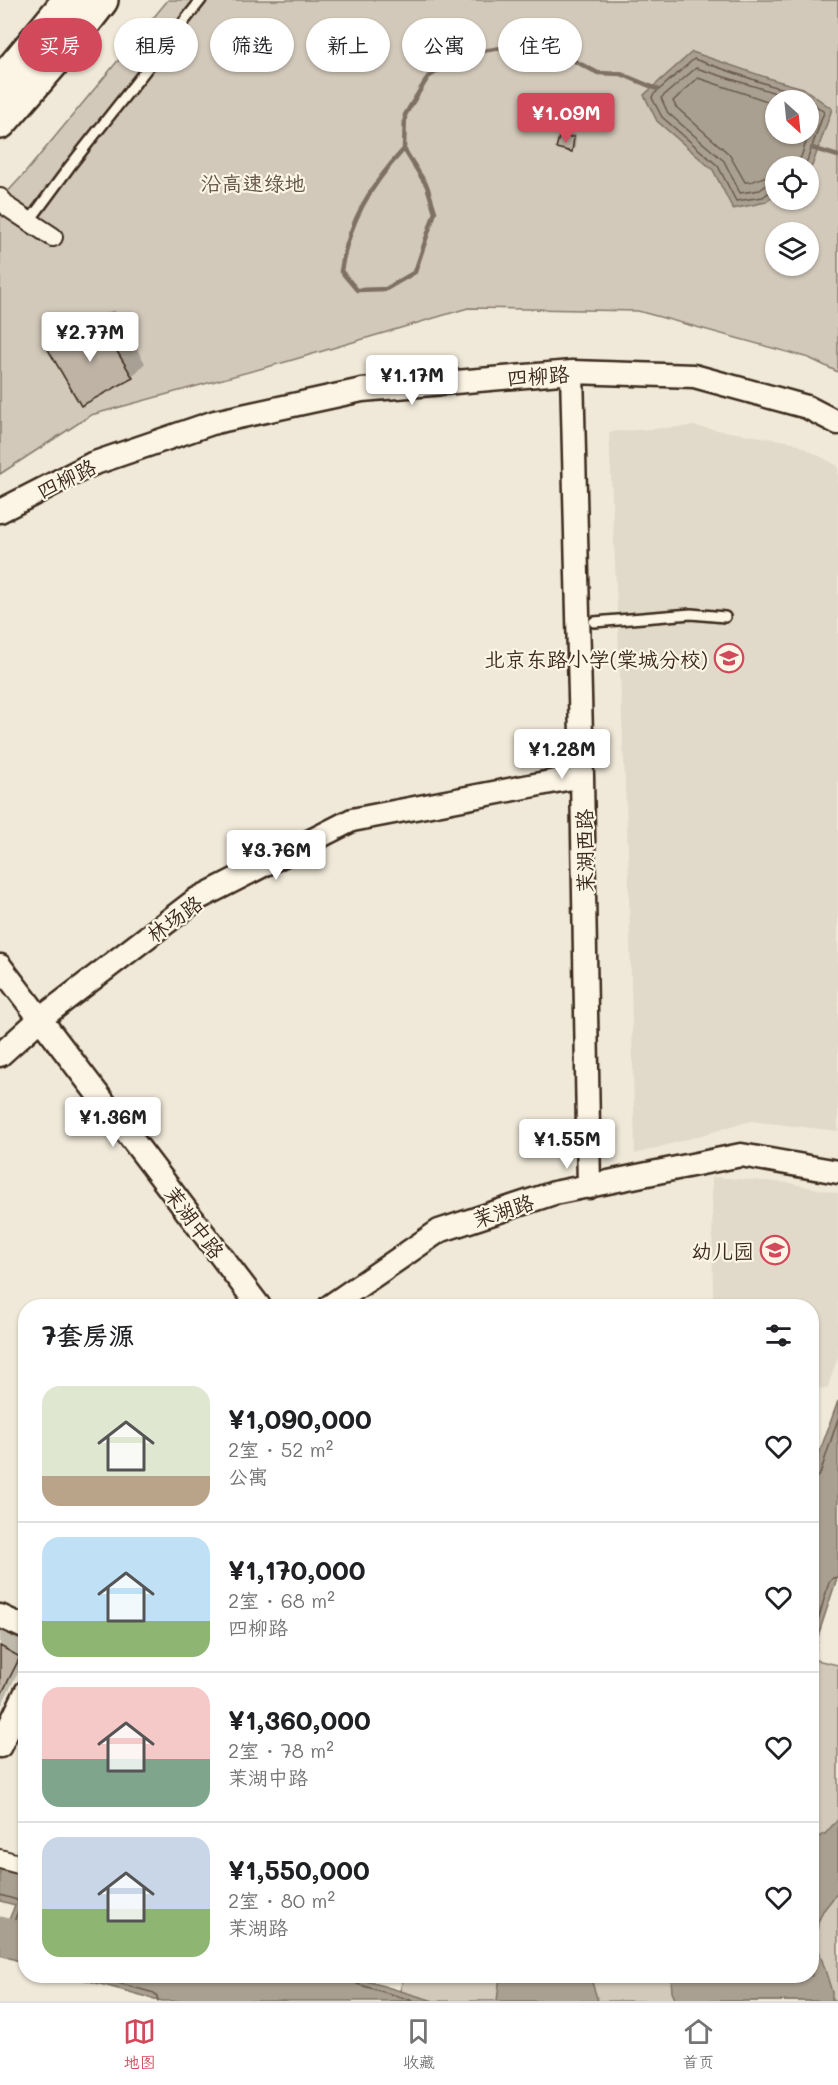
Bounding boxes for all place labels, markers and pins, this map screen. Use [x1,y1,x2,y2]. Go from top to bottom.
pin: ¥1.09M [517,93,615,144]
pin: ¥2.77M [41,312,139,363]
pin: ¥1.17M [363,355,461,406]
school or university icon: 北京东路小学(棠城分校) [713,642,745,674]
place label: 北京东路小学(棠城分校) [484,645,708,672]
pin: ¥1.28M [513,729,611,780]
pin: ¥3.76M [227,830,325,881]
pin: ¥1.36M [64,1097,162,1148]
pin: ¥1.55M [518,1119,616,1170]
school or university icon: 幼儿园 [759,1234,791,1266]
place label: 幼儿园 [691,1237,754,1264]

